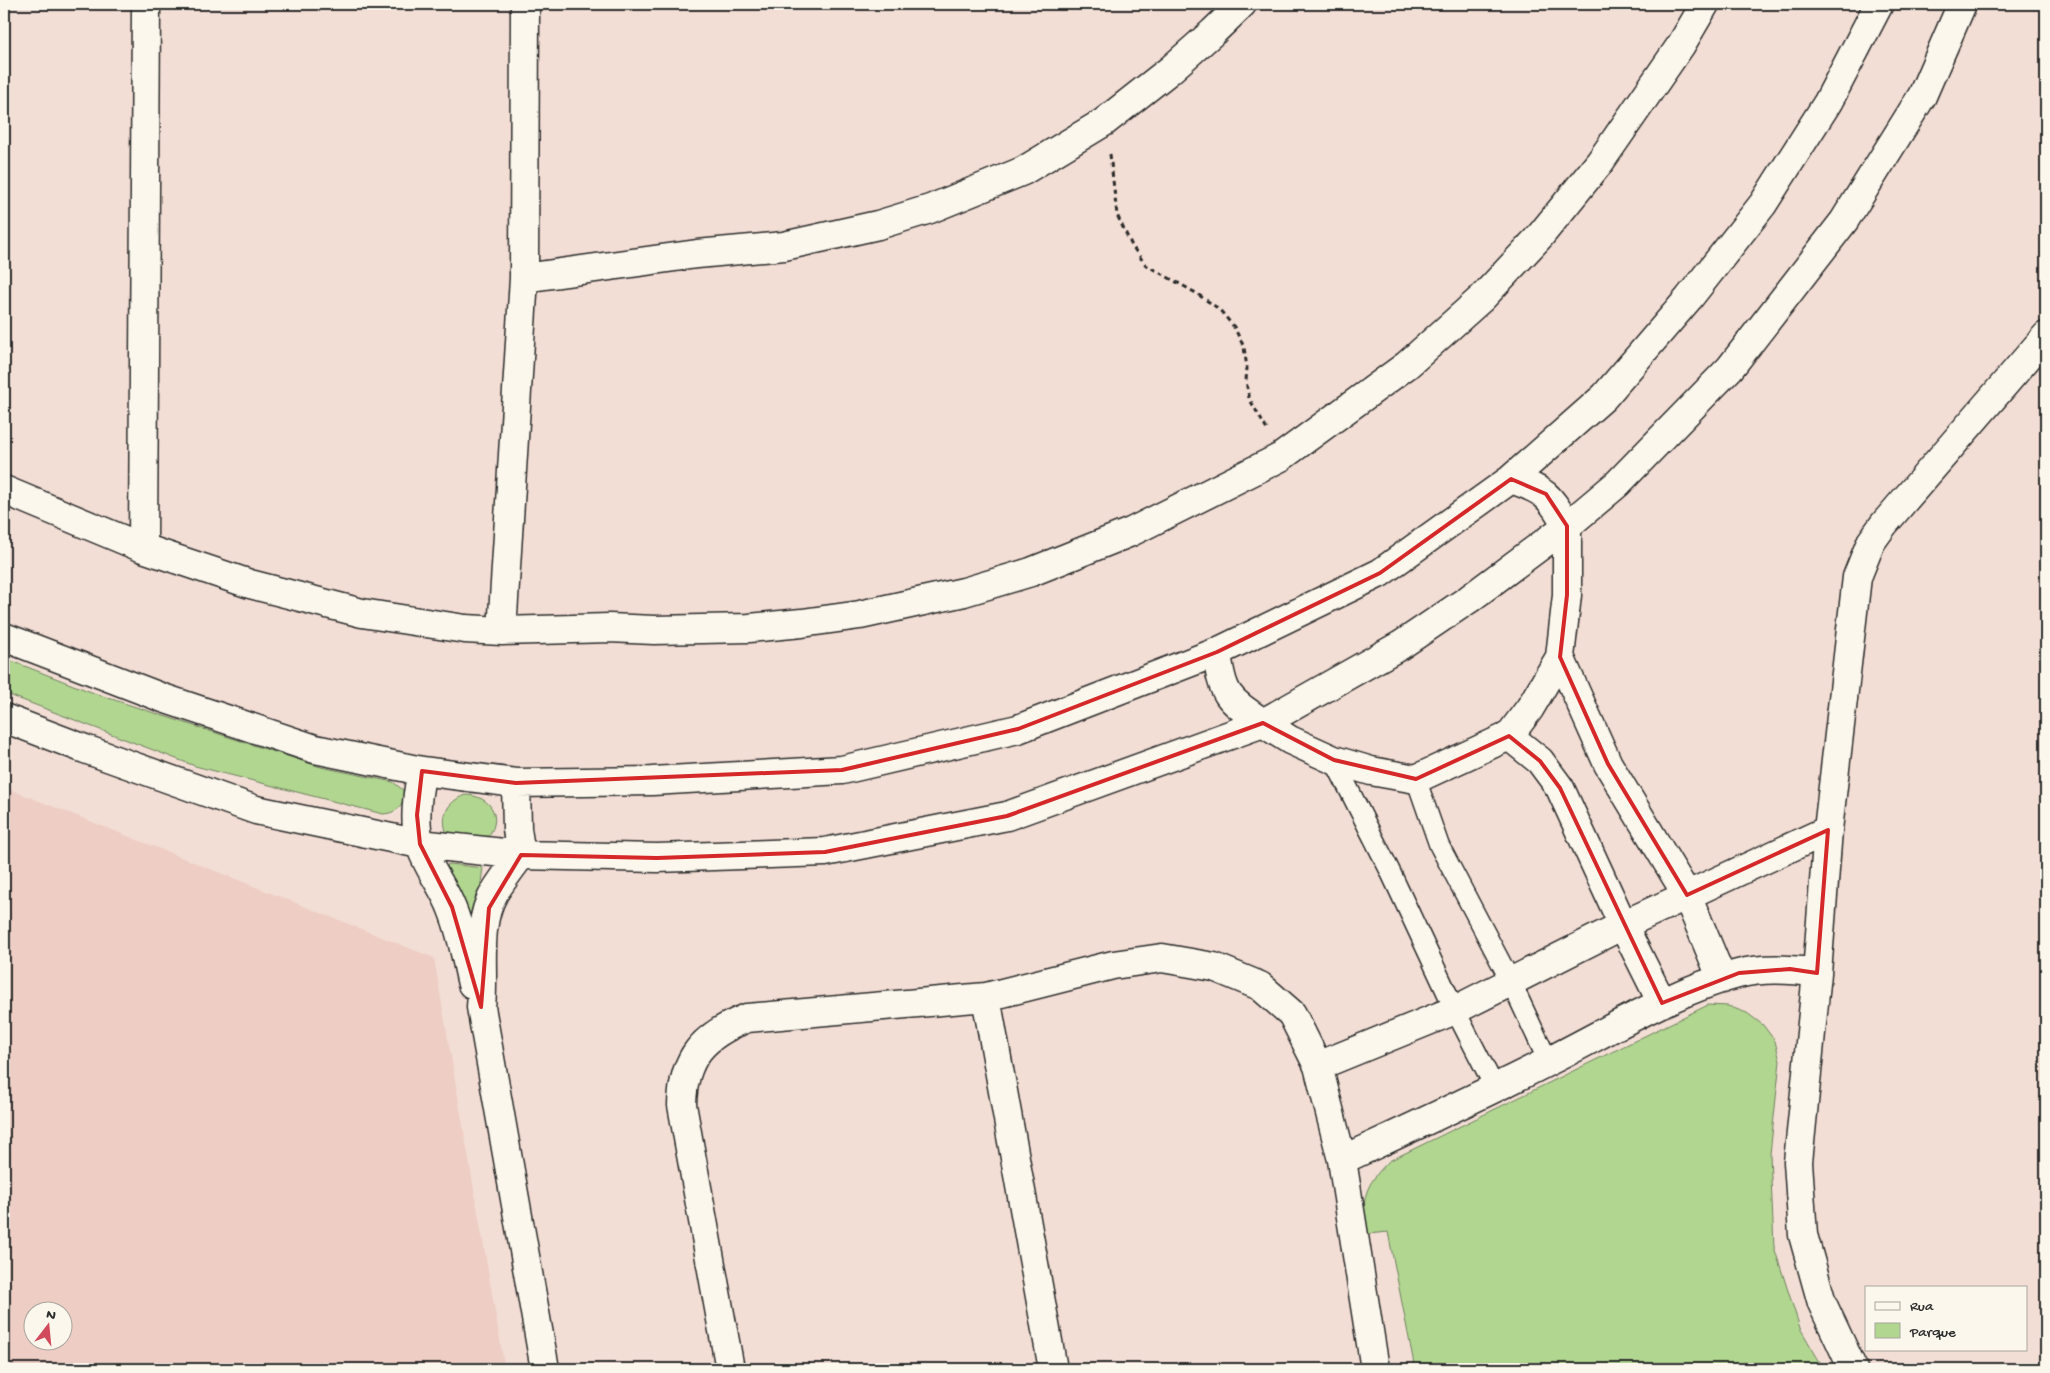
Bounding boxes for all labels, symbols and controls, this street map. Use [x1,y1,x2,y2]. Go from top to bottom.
legend [1865,1286,2028,1350]
text: Rua [1910,1298,1934,1316]
north arrow [22,1300,72,1350]
text: N [44,1306,58,1325]
text: Parque [1909,1324,1956,1342]

